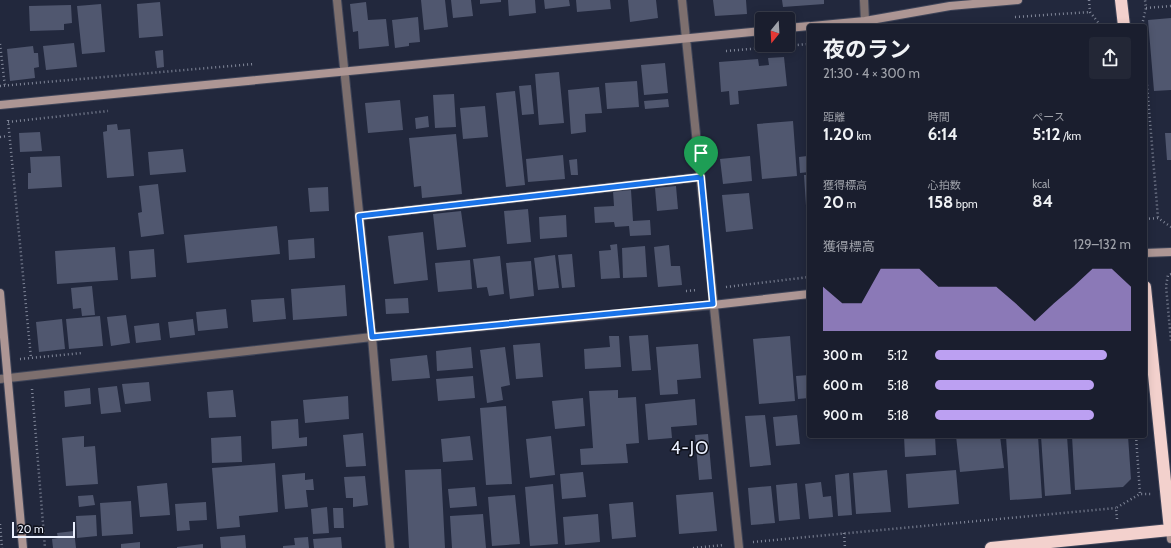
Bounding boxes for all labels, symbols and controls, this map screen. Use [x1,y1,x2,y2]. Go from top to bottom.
north arrow [755,12,795,52]
map controls [755,12,795,52]
text: 夜のラン [823,36,911,63]
button: share [1089,37,1131,79]
text: 21:30 · 4 × 300 m [823,65,920,81]
text: 距離 [823,110,845,124]
text: 時間 [928,110,950,124]
text: ペース [1032,110,1065,124]
text: 1.20 [823,124,854,144]
text: 6:14 [928,124,958,144]
text: 5:12 [1032,124,1061,144]
text: km [854,129,871,143]
text: /km [1061,129,1081,143]
pin [684,136,718,177]
icon: arrive [690,142,712,164]
text: kcal [1032,177,1050,191]
text: 獲得標高 [823,178,867,192]
text: 心拍数 [928,178,961,192]
text: 84 [1032,191,1053,211]
text: 20 [823,192,844,212]
text: 158 [928,192,953,212]
text: m [844,197,856,211]
text: bpm [953,197,978,211]
text: 129–132 m [1073,236,1131,252]
text: 獲得標高 [823,238,875,254]
text: 300 m [823,347,863,363]
text: 5:12 [887,347,908,363]
text: 600 m [823,377,863,393]
text: 5:18 [887,377,909,393]
text: 900 m [823,407,863,423]
text: 5:18 [887,407,909,423]
district label: 4-JO [671,438,709,458]
scale bar [12,520,75,539]
text: 20 m [18,522,44,536]

